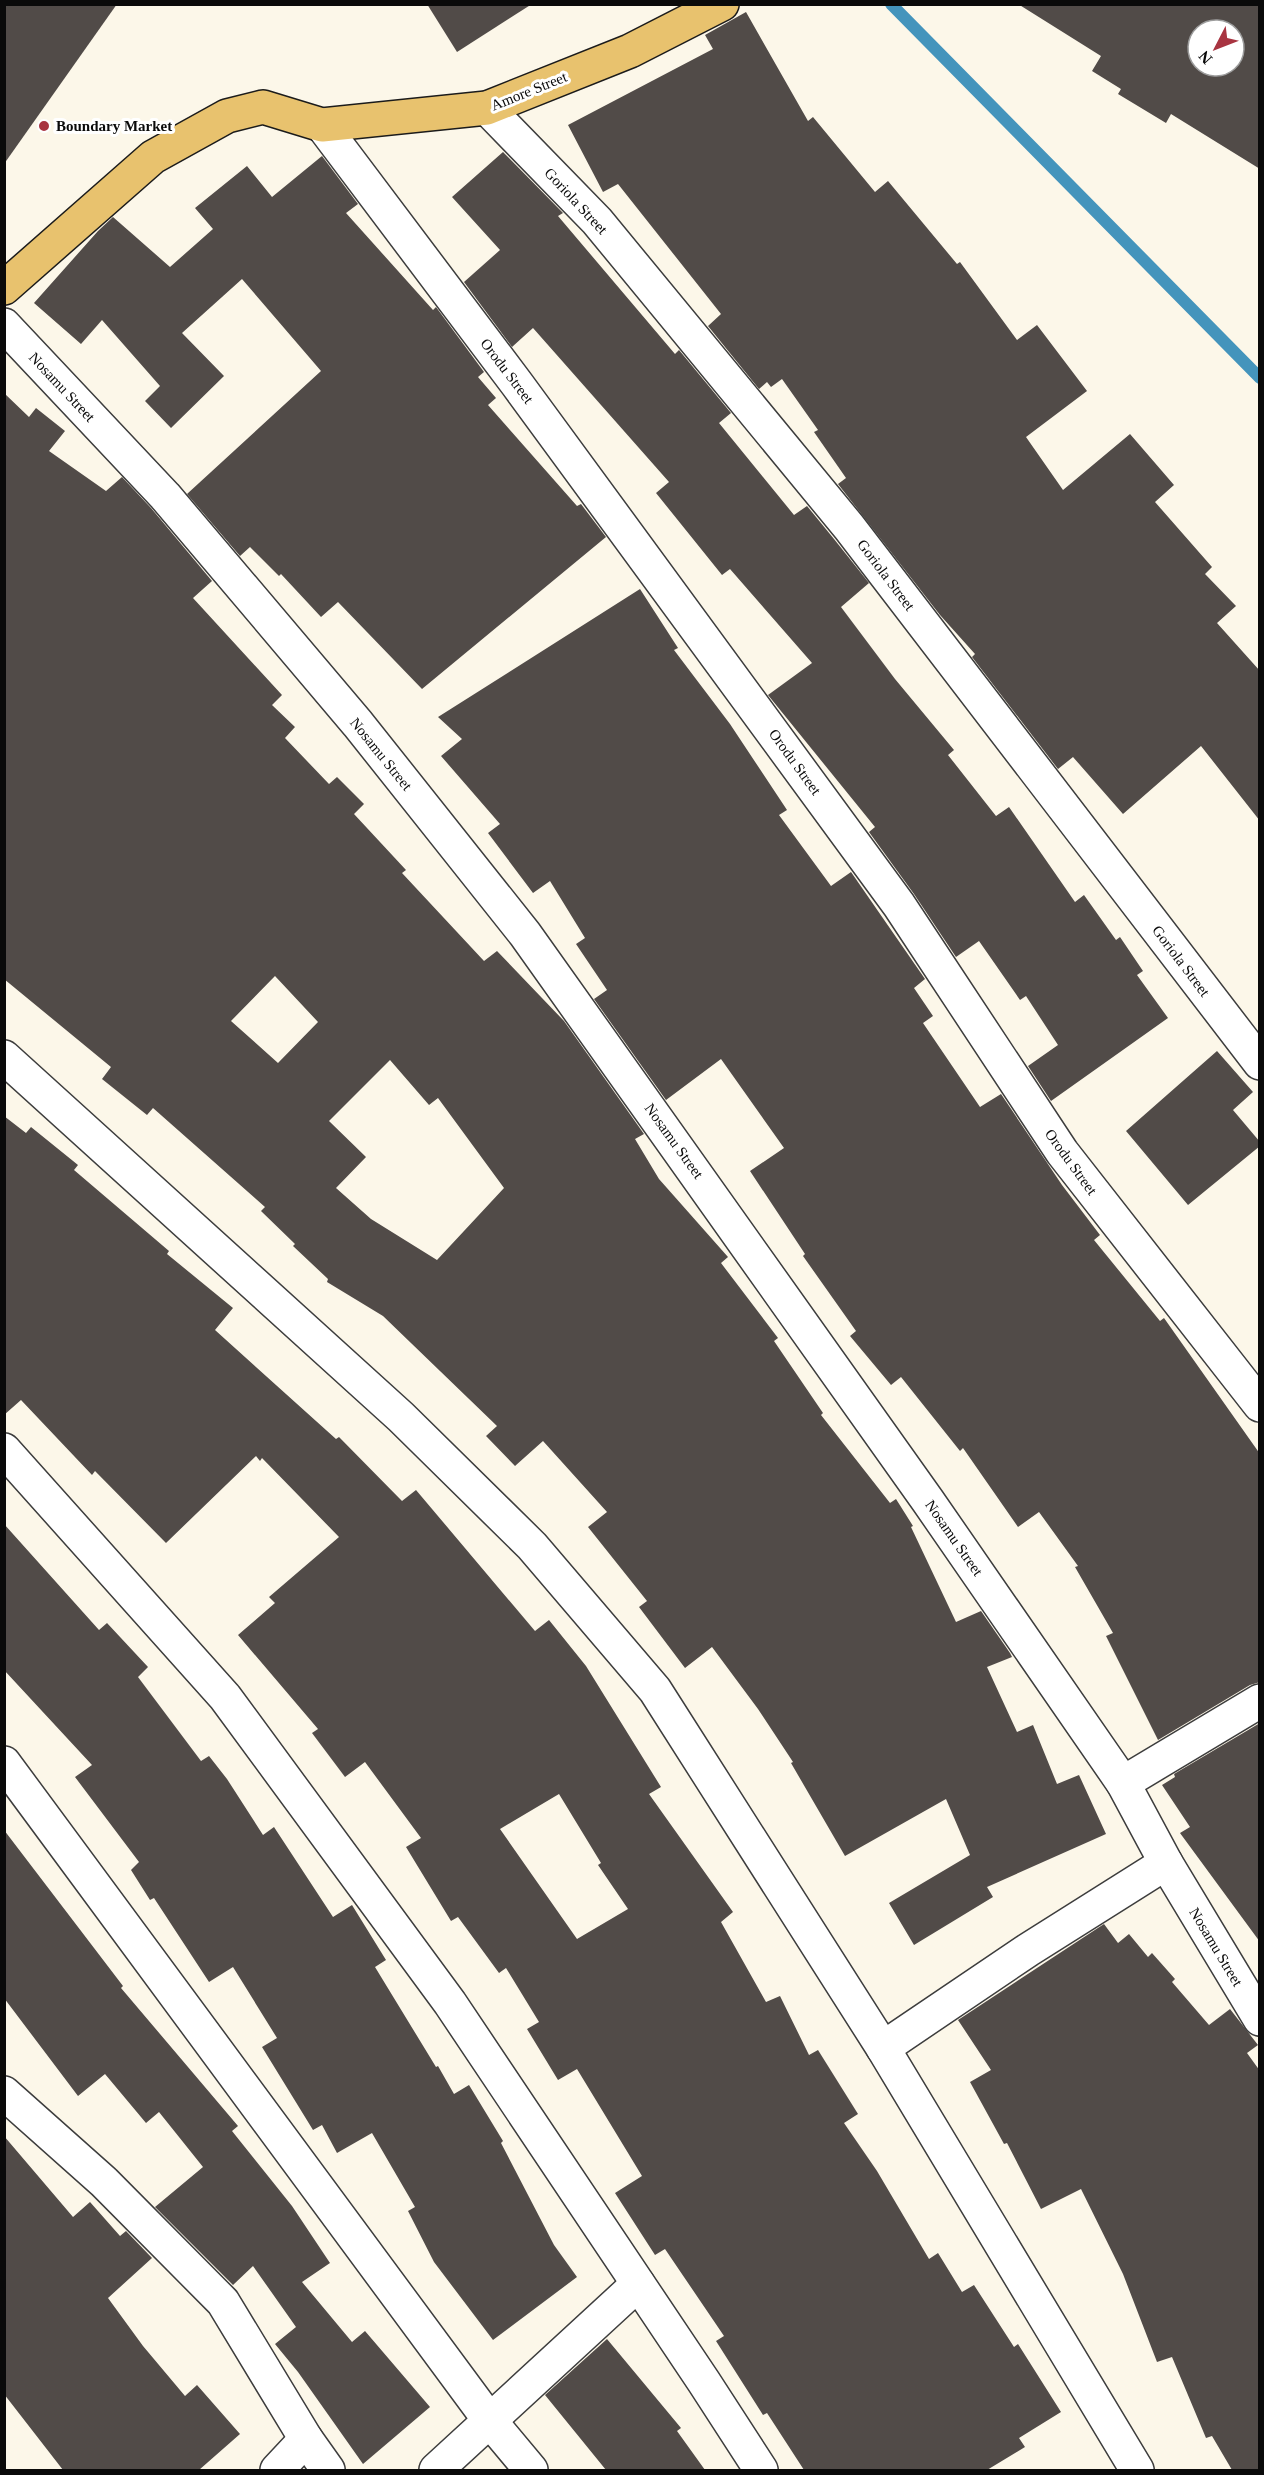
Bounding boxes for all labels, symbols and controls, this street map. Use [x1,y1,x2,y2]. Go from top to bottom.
north arrow [1186,18,1246,78]
text: N [1195,47,1215,68]
street label: Amore Street [489,68,570,113]
place label: Boundary Market [56,118,172,134]
marker: Boundary Market [37,119,51,133]
street label: Goriola Street [541,165,611,238]
street label: Orodu Street [477,335,537,407]
street label: Nosamu Street [26,349,99,426]
street label: Goriola Street [854,536,918,614]
street label: Nosamu Street [347,714,416,794]
street label: Orodu Street [766,726,825,799]
street label: Goriola Street [1149,922,1213,1000]
street label: Nosamu Street [641,1100,707,1182]
street label: Orodu Street [1042,1126,1101,1199]
street label: Nosamu Street [922,1497,986,1580]
street label: Nosamu Street [1186,1905,1246,1990]

